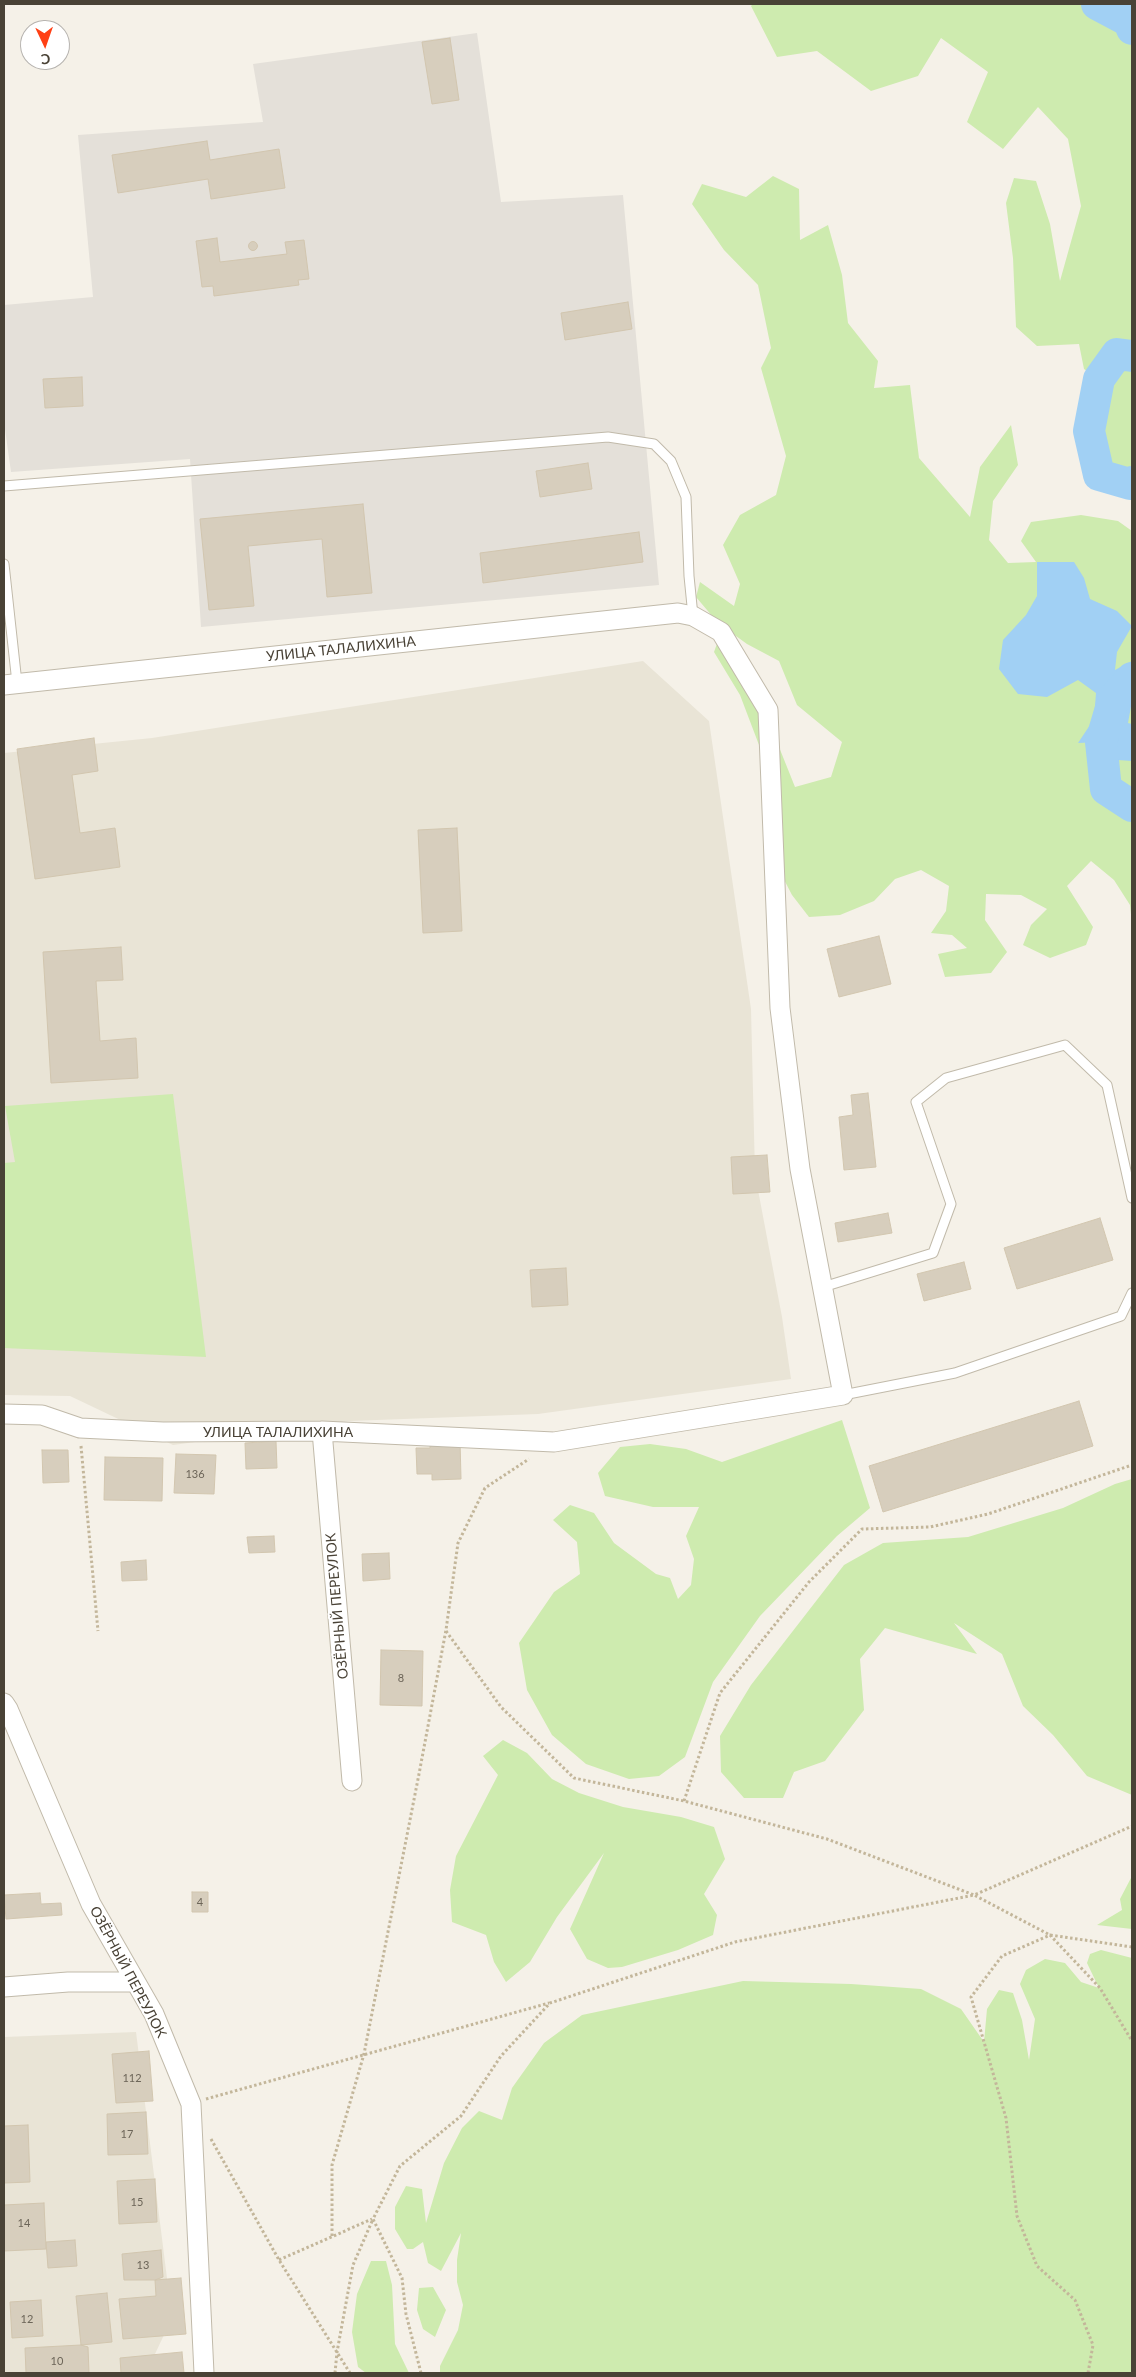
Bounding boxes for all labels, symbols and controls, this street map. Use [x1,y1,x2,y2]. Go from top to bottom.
north arrow [20,20,70,70]
text: С [41,51,51,68]
street label: УЛИЦА ТАЛАЛИХИНА [265,633,417,665]
street label: УЛИЦА ТАЛАЛИХИНА [203,1424,353,1440]
house number: 136 [185,1467,205,1481]
street label: ОЗЁРНЫЙ ПЕРЕУЛОК [322,1532,352,1680]
house number: 8 [398,1671,404,1685]
house number: 4 [197,1895,203,1909]
street label: ОЗЁРНЫЙ ПЕРЕУЛОК [86,1903,170,2041]
house number: 112 [122,2071,142,2085]
house number: 17 [121,2127,133,2141]
house number: 15 [131,2195,143,2209]
house number: 14 [18,2216,30,2230]
house number: 13 [137,2258,149,2272]
house number: 12 [21,2312,33,2326]
house number: 10 [51,2354,63,2368]

